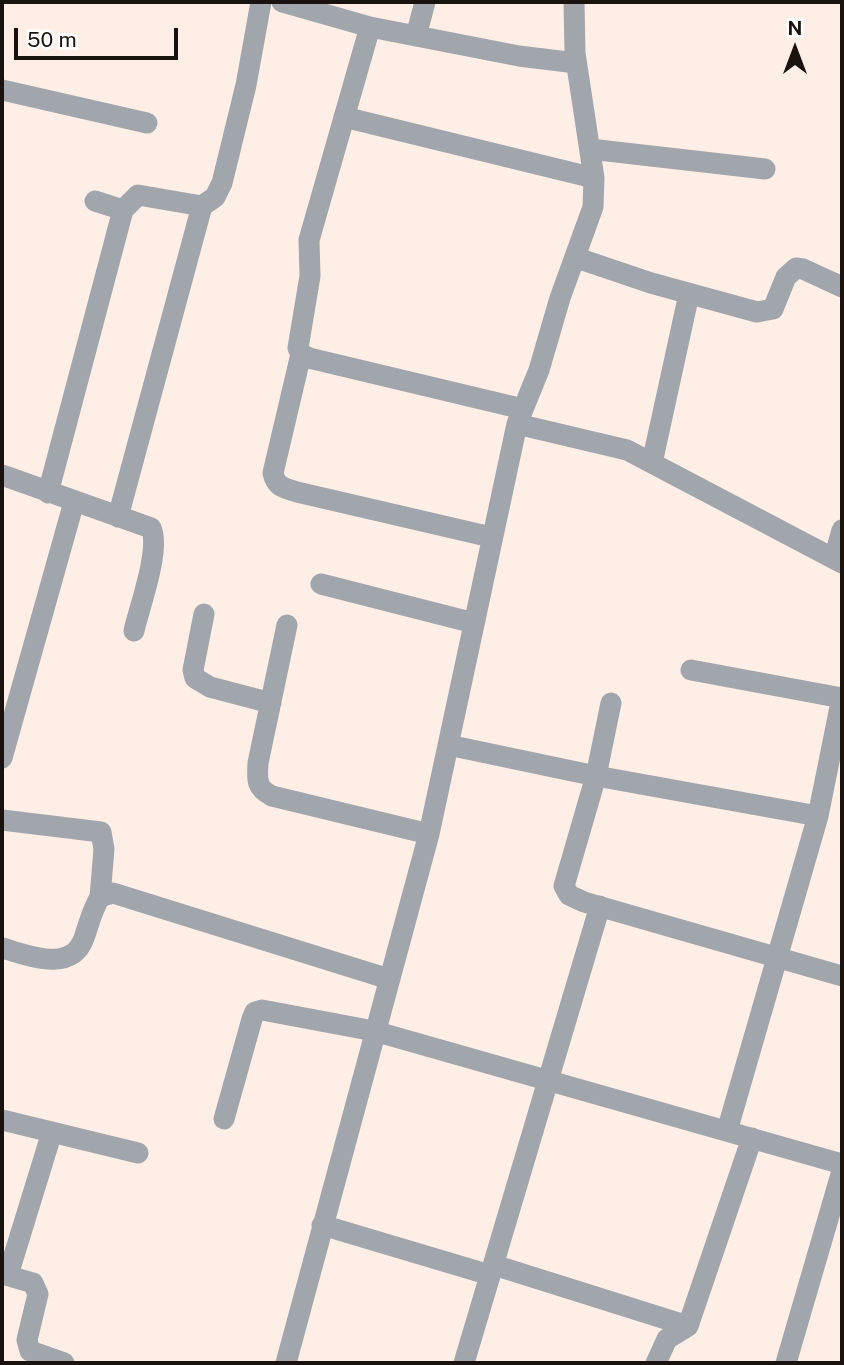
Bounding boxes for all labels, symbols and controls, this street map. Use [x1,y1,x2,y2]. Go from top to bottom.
scale bar [18,14,182,58]
north arrow [760,14,830,84]
text: N [788,17,802,39]
text: 50 m [27,27,77,52]

